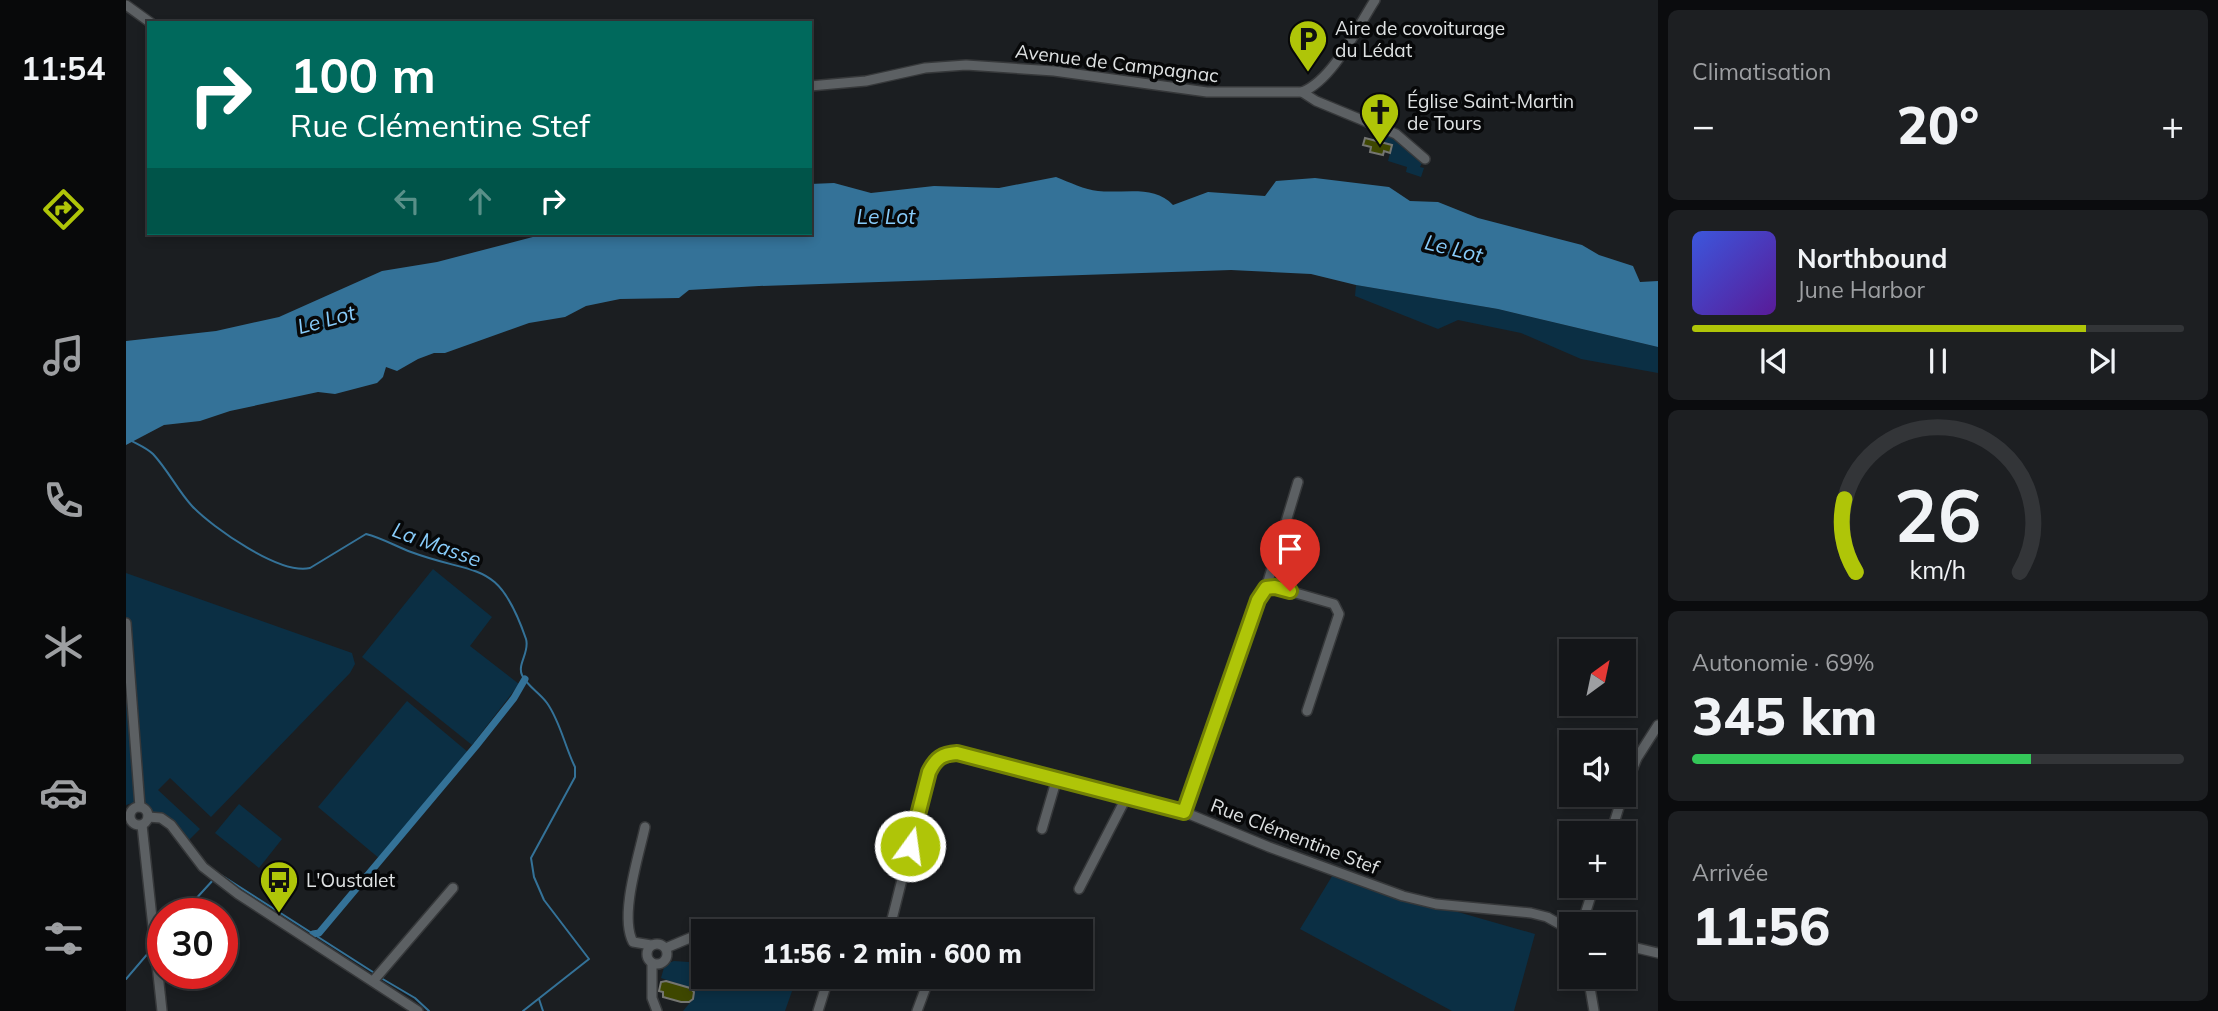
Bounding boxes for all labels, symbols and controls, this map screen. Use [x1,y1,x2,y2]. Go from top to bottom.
place label: Aire de covoiturage du Lédat [1335,16,1505,62]
parking icon: Aire de covoiturage du Lédat [1287,18,1329,73]
street label: Avenue de Campagnac [1014,39,1220,87]
text: 100 m [290,44,436,105]
text: 11:54 [21,48,105,88]
icon: right [175,49,266,140]
text: Climatisation [1692,57,1832,86]
place label: Église Saint-Martin de Tours [1407,89,1574,135]
church icon: Église Saint-Martin de Tours [1359,91,1401,146]
text: 20° [1897,92,1979,157]
text: − [1692,101,1715,149]
text: + [2161,101,2184,149]
text: Rue Clémentine Stef [290,105,590,145]
icon: left [388,182,426,220]
icon: ahead [461,182,499,220]
icon: right [534,182,572,220]
icon: directions [39,185,88,234]
water label: Le Lot [857,203,916,229]
water label: Le Lot [1422,228,1486,268]
text: Northbound [1797,242,1947,275]
text: June Harbor [1797,275,1925,304]
water label: Le Lot [294,299,358,339]
icon: music [39,331,88,380]
icon: previous [1755,342,1793,380]
icon: pause [1919,342,1957,380]
icon: next [2083,342,2121,380]
text: 26 [1894,469,1982,560]
icon: phone [39,476,88,525]
water label: La Masse [389,516,485,572]
pin [1260,519,1320,591]
icon: arrive [1271,530,1309,568]
text: km/h [1910,553,1966,584]
icon: climate [39,622,88,671]
north arrow [1559,639,1636,716]
map controls [1559,639,1636,989]
text: Autonomie · 69% [1692,648,1875,677]
text: 345 km [1692,683,1877,748]
button: sound [1559,730,1636,807]
icon: car [39,768,88,817]
street label: Rue Clémentine Stef [1208,793,1383,879]
position arrow [873,809,947,883]
button: + [1559,821,1636,898]
text: Arrivée [1692,858,1768,887]
bus stop icon: L'Oustalet [258,859,300,914]
place label: L'Oustalet [306,868,395,892]
text: 11:56 [1692,893,1830,958]
speed limit sign: 30 [147,898,238,989]
button: − [1559,912,1636,989]
icon: filters [39,914,88,963]
text: 11:56 · 2 min · 600 m [762,937,1022,970]

